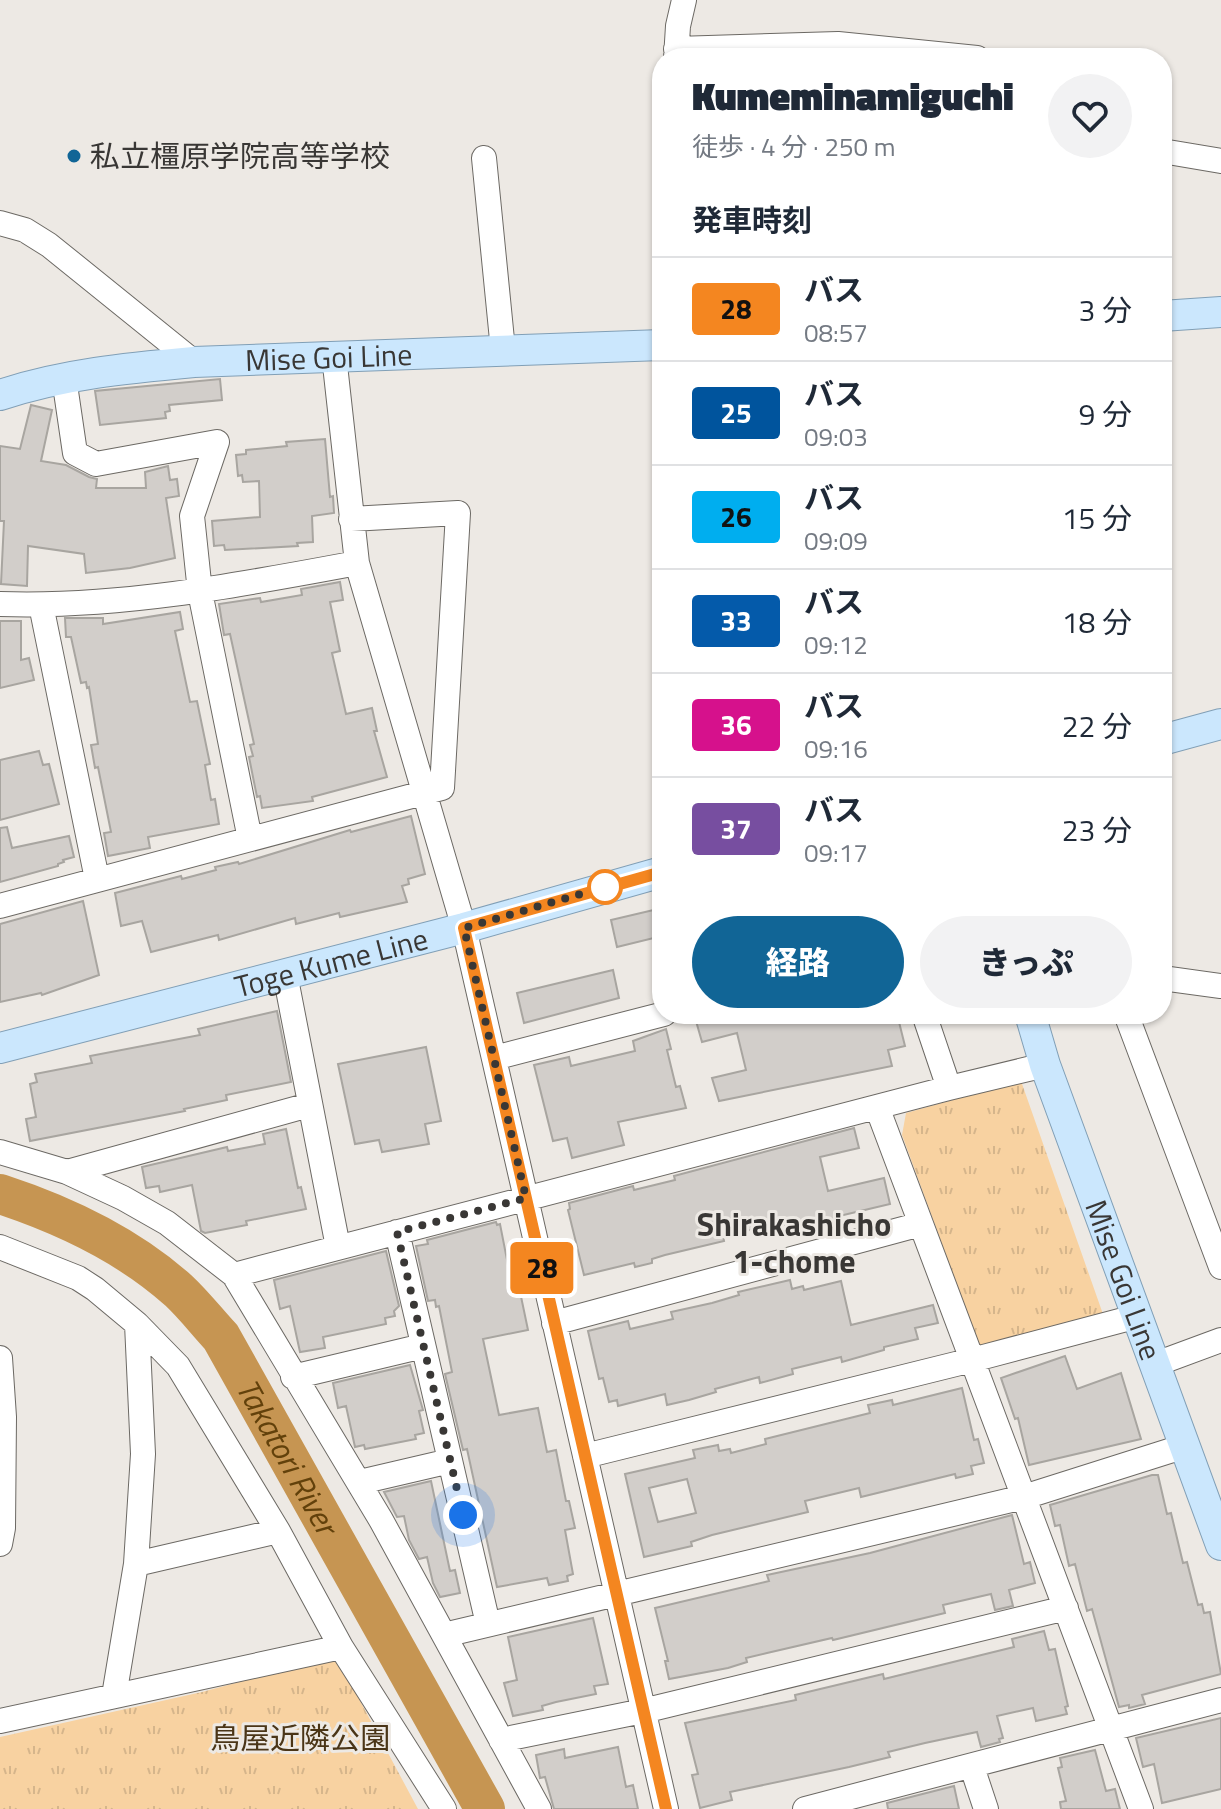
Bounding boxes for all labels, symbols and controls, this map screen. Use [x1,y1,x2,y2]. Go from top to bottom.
text: Kumeminamiguchi [692,67,1014,125]
button: heart [1048,74,1132,158]
text: 徒歩 · 4 分 · 250 m [692,127,896,166]
place label: 私立橿原学院高等学校 [90,133,390,179]
marker: 私立橿原学院高等学校 [65,147,83,165]
text: 発車時刻 [692,197,812,243]
text: バス [804,267,864,313]
text: 28 [720,287,752,330]
text: 3 分 [1079,287,1132,333]
text: 08:57 [804,313,868,352]
street label: Mise Goi Line [244,331,413,383]
text: バス [804,371,864,417]
text: 25 [720,391,752,434]
text: 9 分 [1079,391,1132,437]
text: 09:03 [804,417,868,456]
text: バス [804,475,864,521]
text: 26 [720,495,752,538]
text: 15 分 [1062,495,1132,541]
text: 09:09 [804,521,868,560]
text: バス [804,579,864,625]
text: 33 [720,599,752,642]
text: 18 分 [1062,599,1132,645]
text: 09:12 [804,625,868,664]
text: バス [804,683,864,729]
text: 36 [720,703,752,746]
text: 22 分 [1062,703,1132,749]
text: 09:16 [804,729,868,768]
text: バス [804,787,864,833]
text: 37 [720,807,752,850]
text: 23 分 [1062,807,1132,853]
text: 09:17 [804,833,868,872]
unlabelled marker [588,870,622,904]
street label: Toge Kume Line [230,915,433,1009]
button: 経路 [692,916,904,1008]
button: きっぷ [920,916,1132,1008]
street label: Mise Goi Line [1073,1193,1174,1366]
district label: Shirakashicho 1-chome [697,1200,891,1285]
line badge: 28 [506,1242,578,1294]
text: 28 [526,1246,558,1289]
water label: Takatori River [225,1370,352,1546]
your location [443,1495,483,1535]
park label: 鳥屋近隣公園 [210,1715,390,1761]

